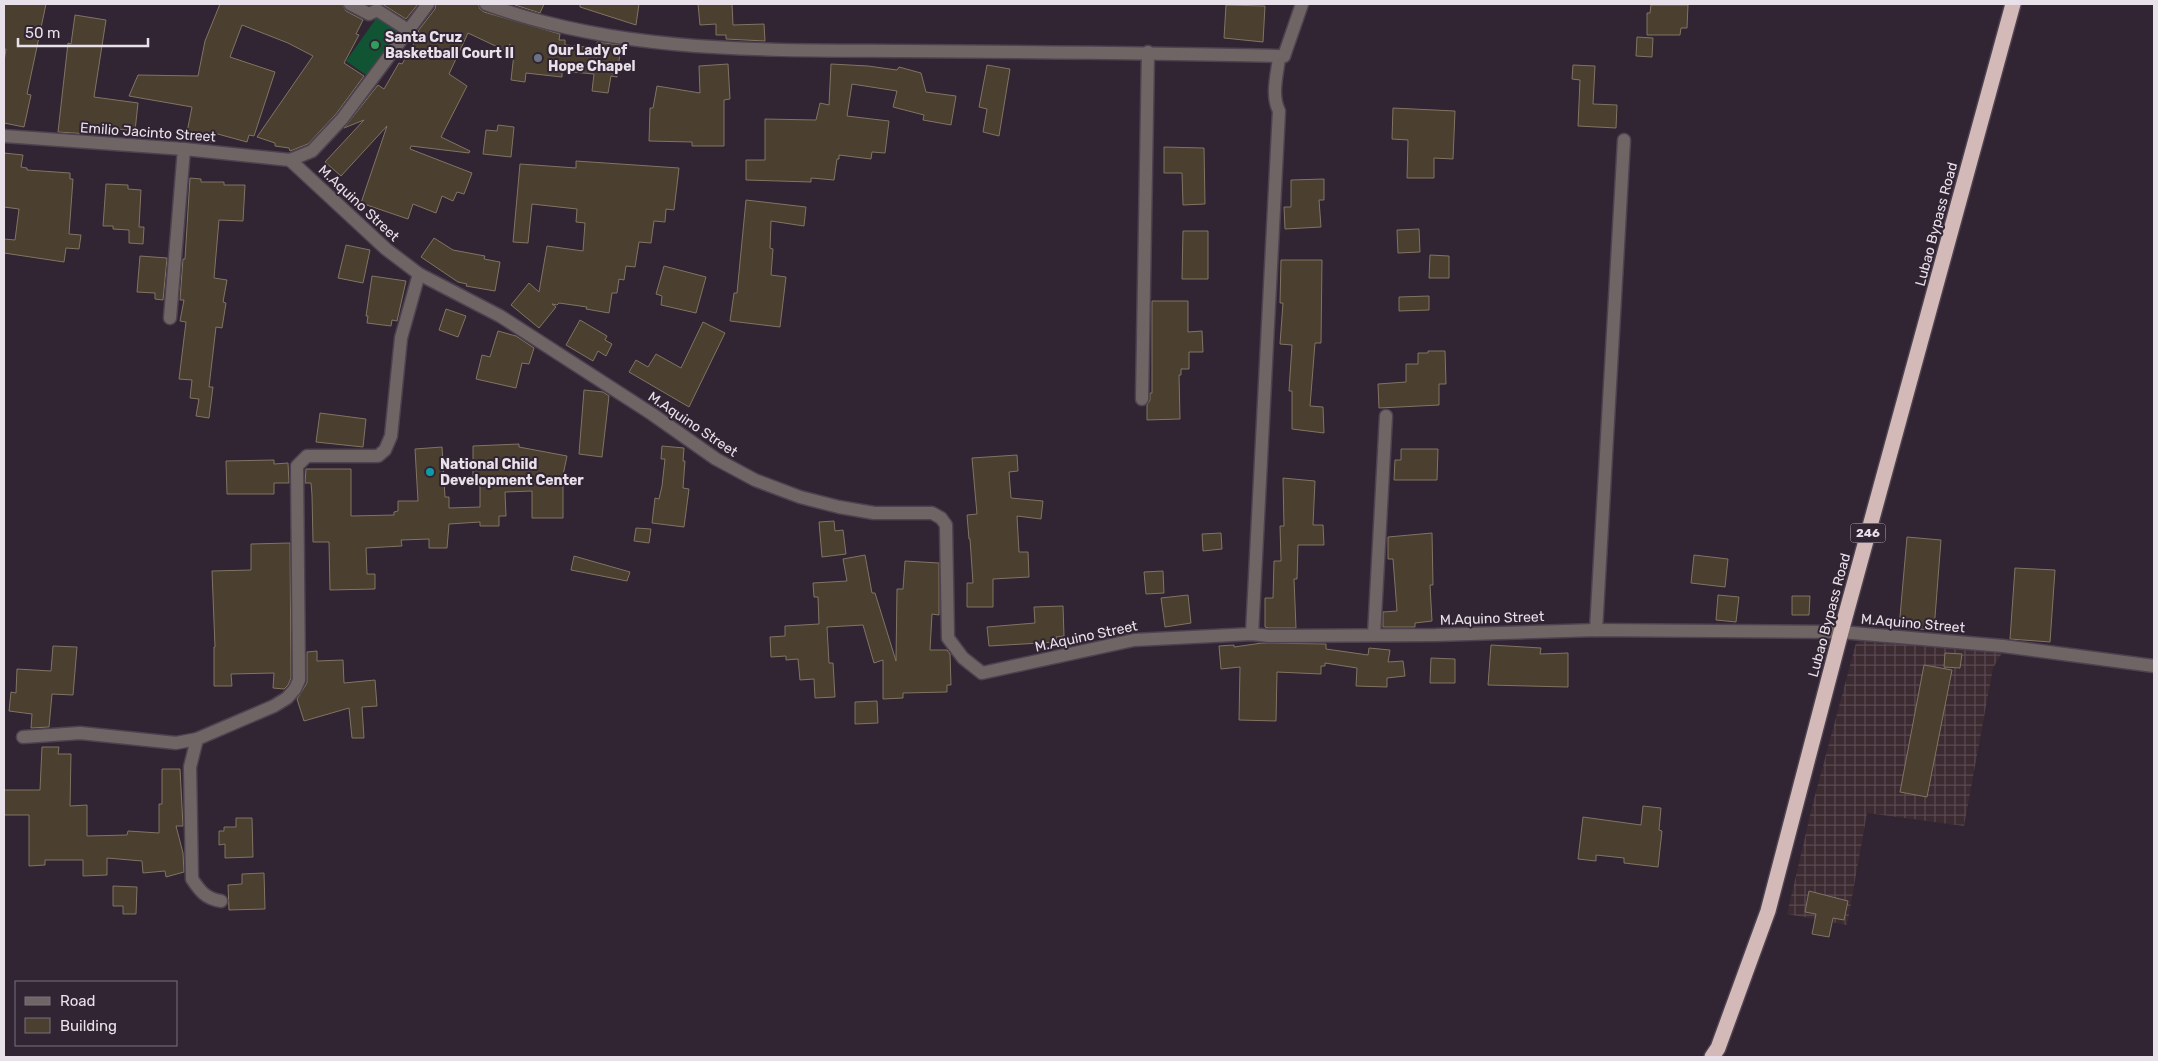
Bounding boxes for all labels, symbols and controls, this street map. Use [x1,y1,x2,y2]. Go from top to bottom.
scale bar [18,15,148,47]
text: 50 m [25,24,60,42]
place label: Santa Cruz Basketball Court II [385,29,514,62]
marker: Santa Cruz Basketball Court II [369,39,381,51]
place label: Our Lady of Hope Chapel [548,42,635,75]
marker: Our Lady of Hope Chapel [532,52,544,64]
street label: Emilio Jacinto Street [80,119,217,146]
street label: Lubao Bypass Road [1912,160,1961,288]
street label: M.Aquino Street [315,162,403,246]
street label: M.Aquino Street [645,388,741,461]
place label: National Child Development Center [440,456,584,489]
marker: National Child Development Center [424,466,436,478]
road number: 246 [1850,524,1886,542]
street label: Lubao Bypass Road [1805,551,1854,679]
street label: M.Aquino Street [1440,608,1545,629]
street label: M.Aquino Street [1860,610,1966,637]
street label: M.Aquino Street [1033,617,1139,656]
legend [15,981,178,1046]
text: Road [60,992,96,1010]
text: Building [60,1017,117,1035]

